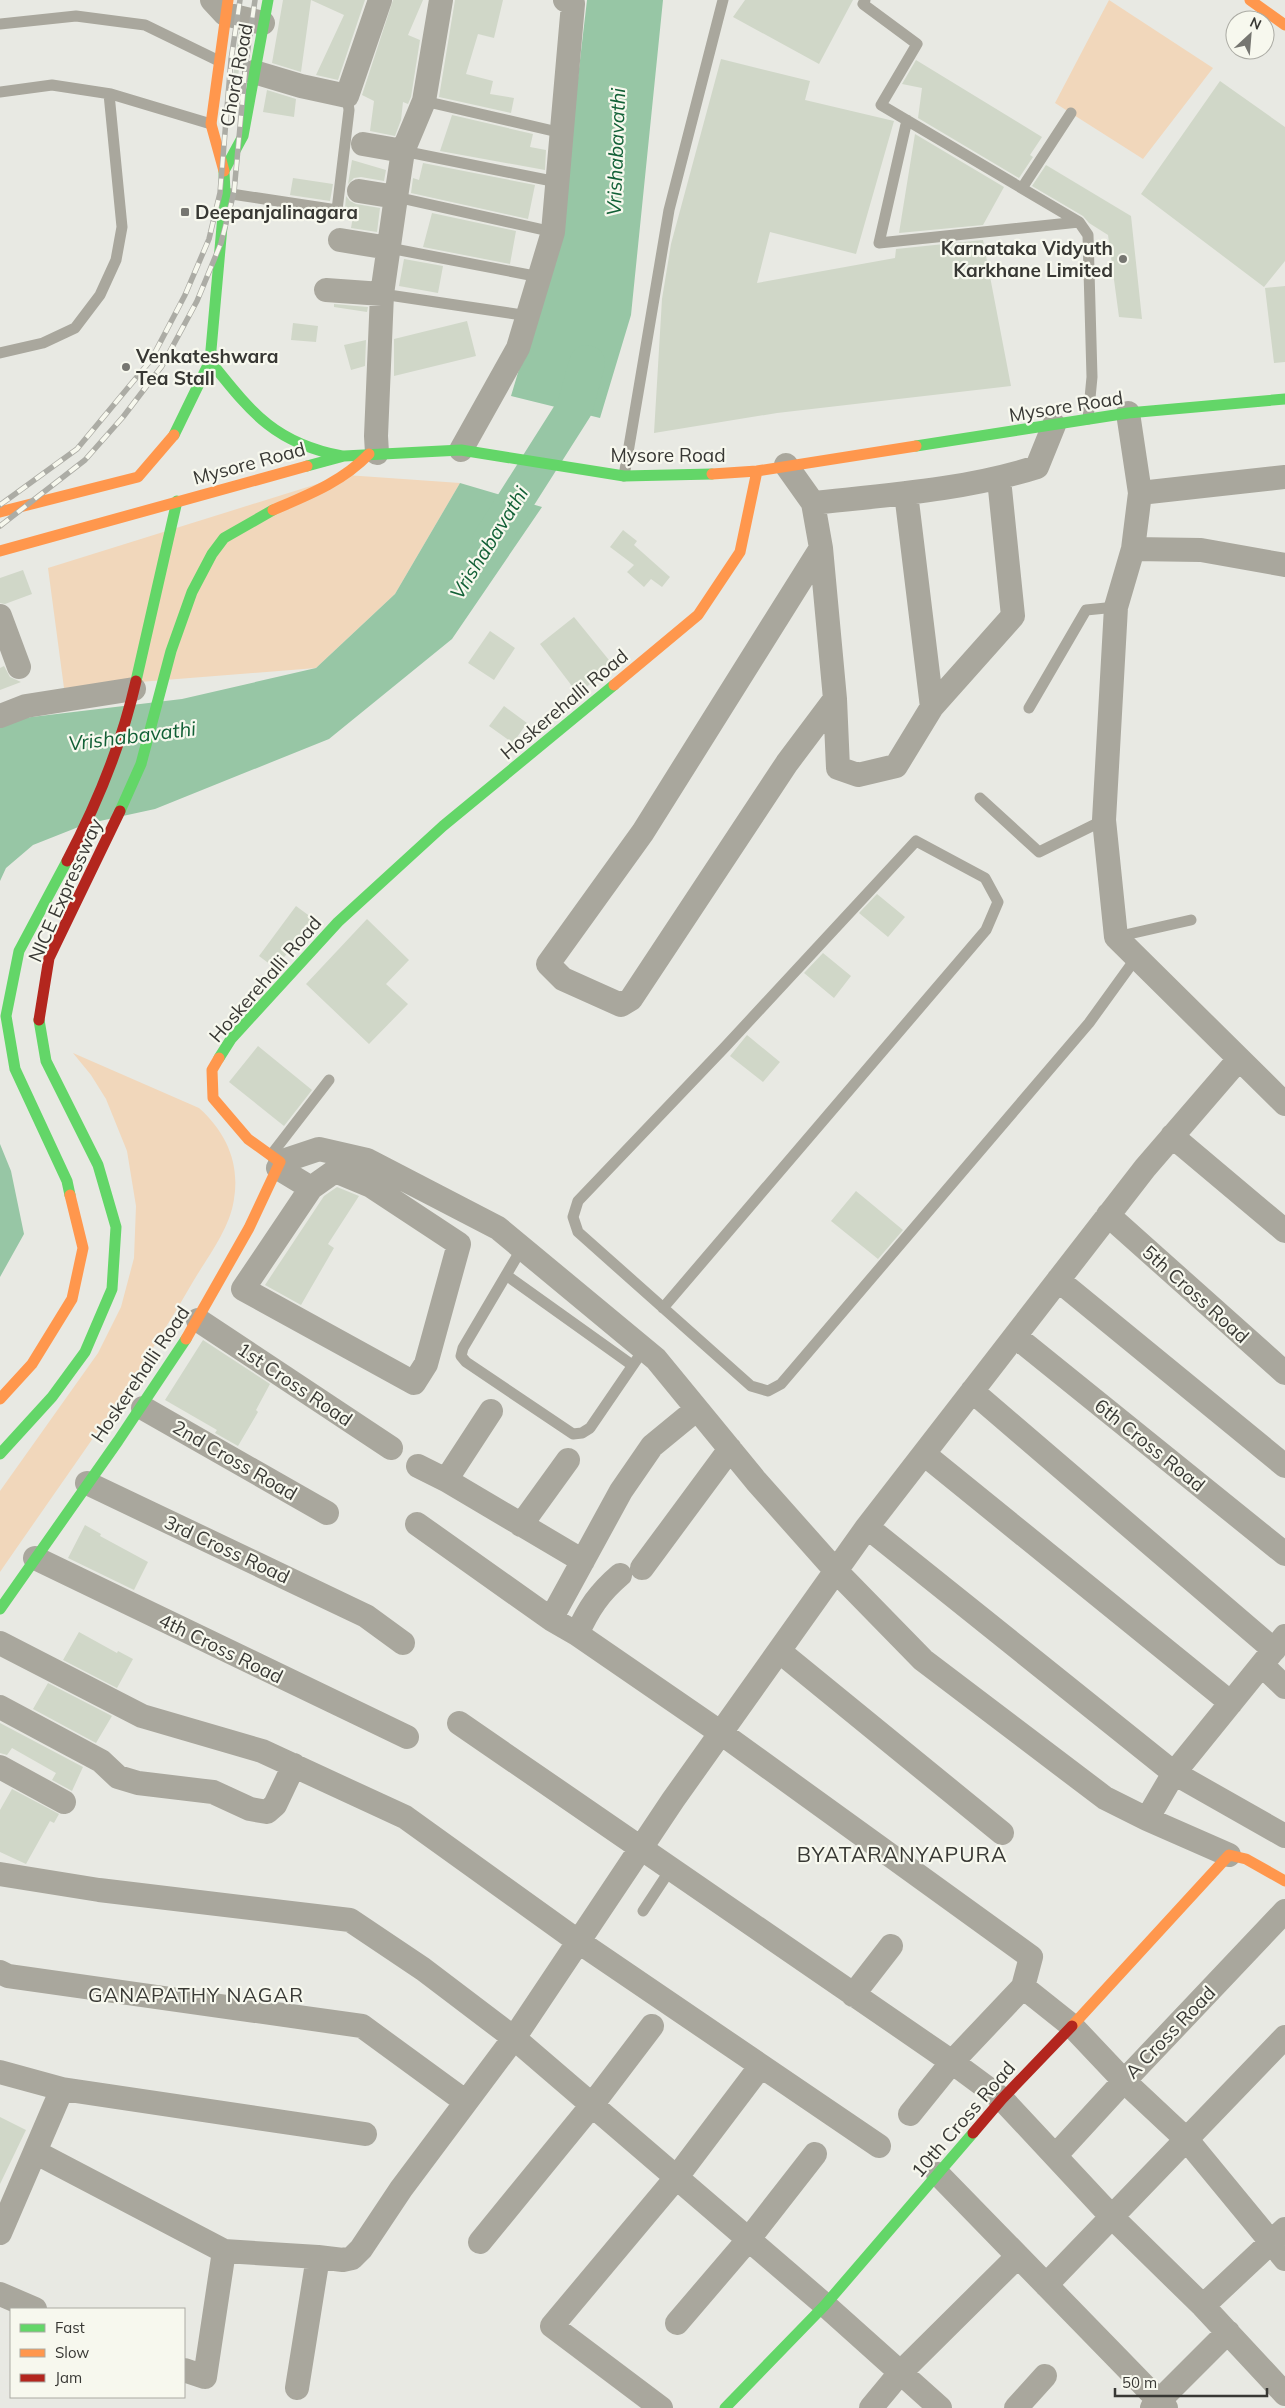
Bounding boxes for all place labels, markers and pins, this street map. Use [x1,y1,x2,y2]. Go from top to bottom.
place label: Deepanjalinagara [195,200,358,224]
marker: Deepanjalinagara [179,206,191,218]
place label: Karnataka Vidyuth Karkhane Limited [941,236,1113,282]
marker: Karnataka Vidyuth Karkhane Limited [1117,253,1129,265]
place label: Venkateshwara Tea Stall [135,344,278,390]
marker: Venkateshwara Tea Stall [120,361,132,373]

